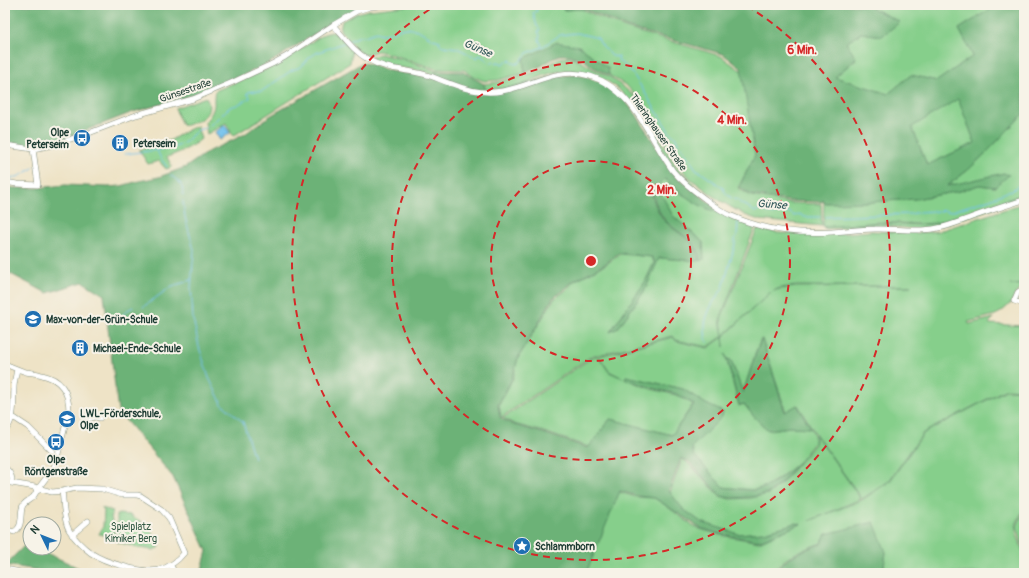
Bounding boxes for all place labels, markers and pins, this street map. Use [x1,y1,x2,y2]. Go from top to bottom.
place label: Olpe Peterseim [26,127,70,151]
bus stop icon: Olpe Peterseim [72,128,92,148]
building icon: Peterseim [110,133,130,153]
place label: Peterseim [133,138,176,150]
centre of rings [584,254,598,268]
school or university icon: Max-von-der-Grün-Schule [23,309,43,329]
place label: Max-von-der-Grün-Schule [46,314,159,326]
building icon: Michael-Ende-Schule [70,338,90,358]
place label: Michael-Ende-Schule [93,343,182,355]
place label: LWL-Förderschule, Olpe [80,408,162,432]
school or university icon: LWL-Förderschule, Olpe [57,409,77,429]
bus stop icon: Olpe Röntgenstraße [46,432,66,452]
place label: Olpe Röntgenstraße [24,454,89,478]
place icon: Schlammborn [512,536,532,556]
place label: Schlammborn [535,541,595,553]

